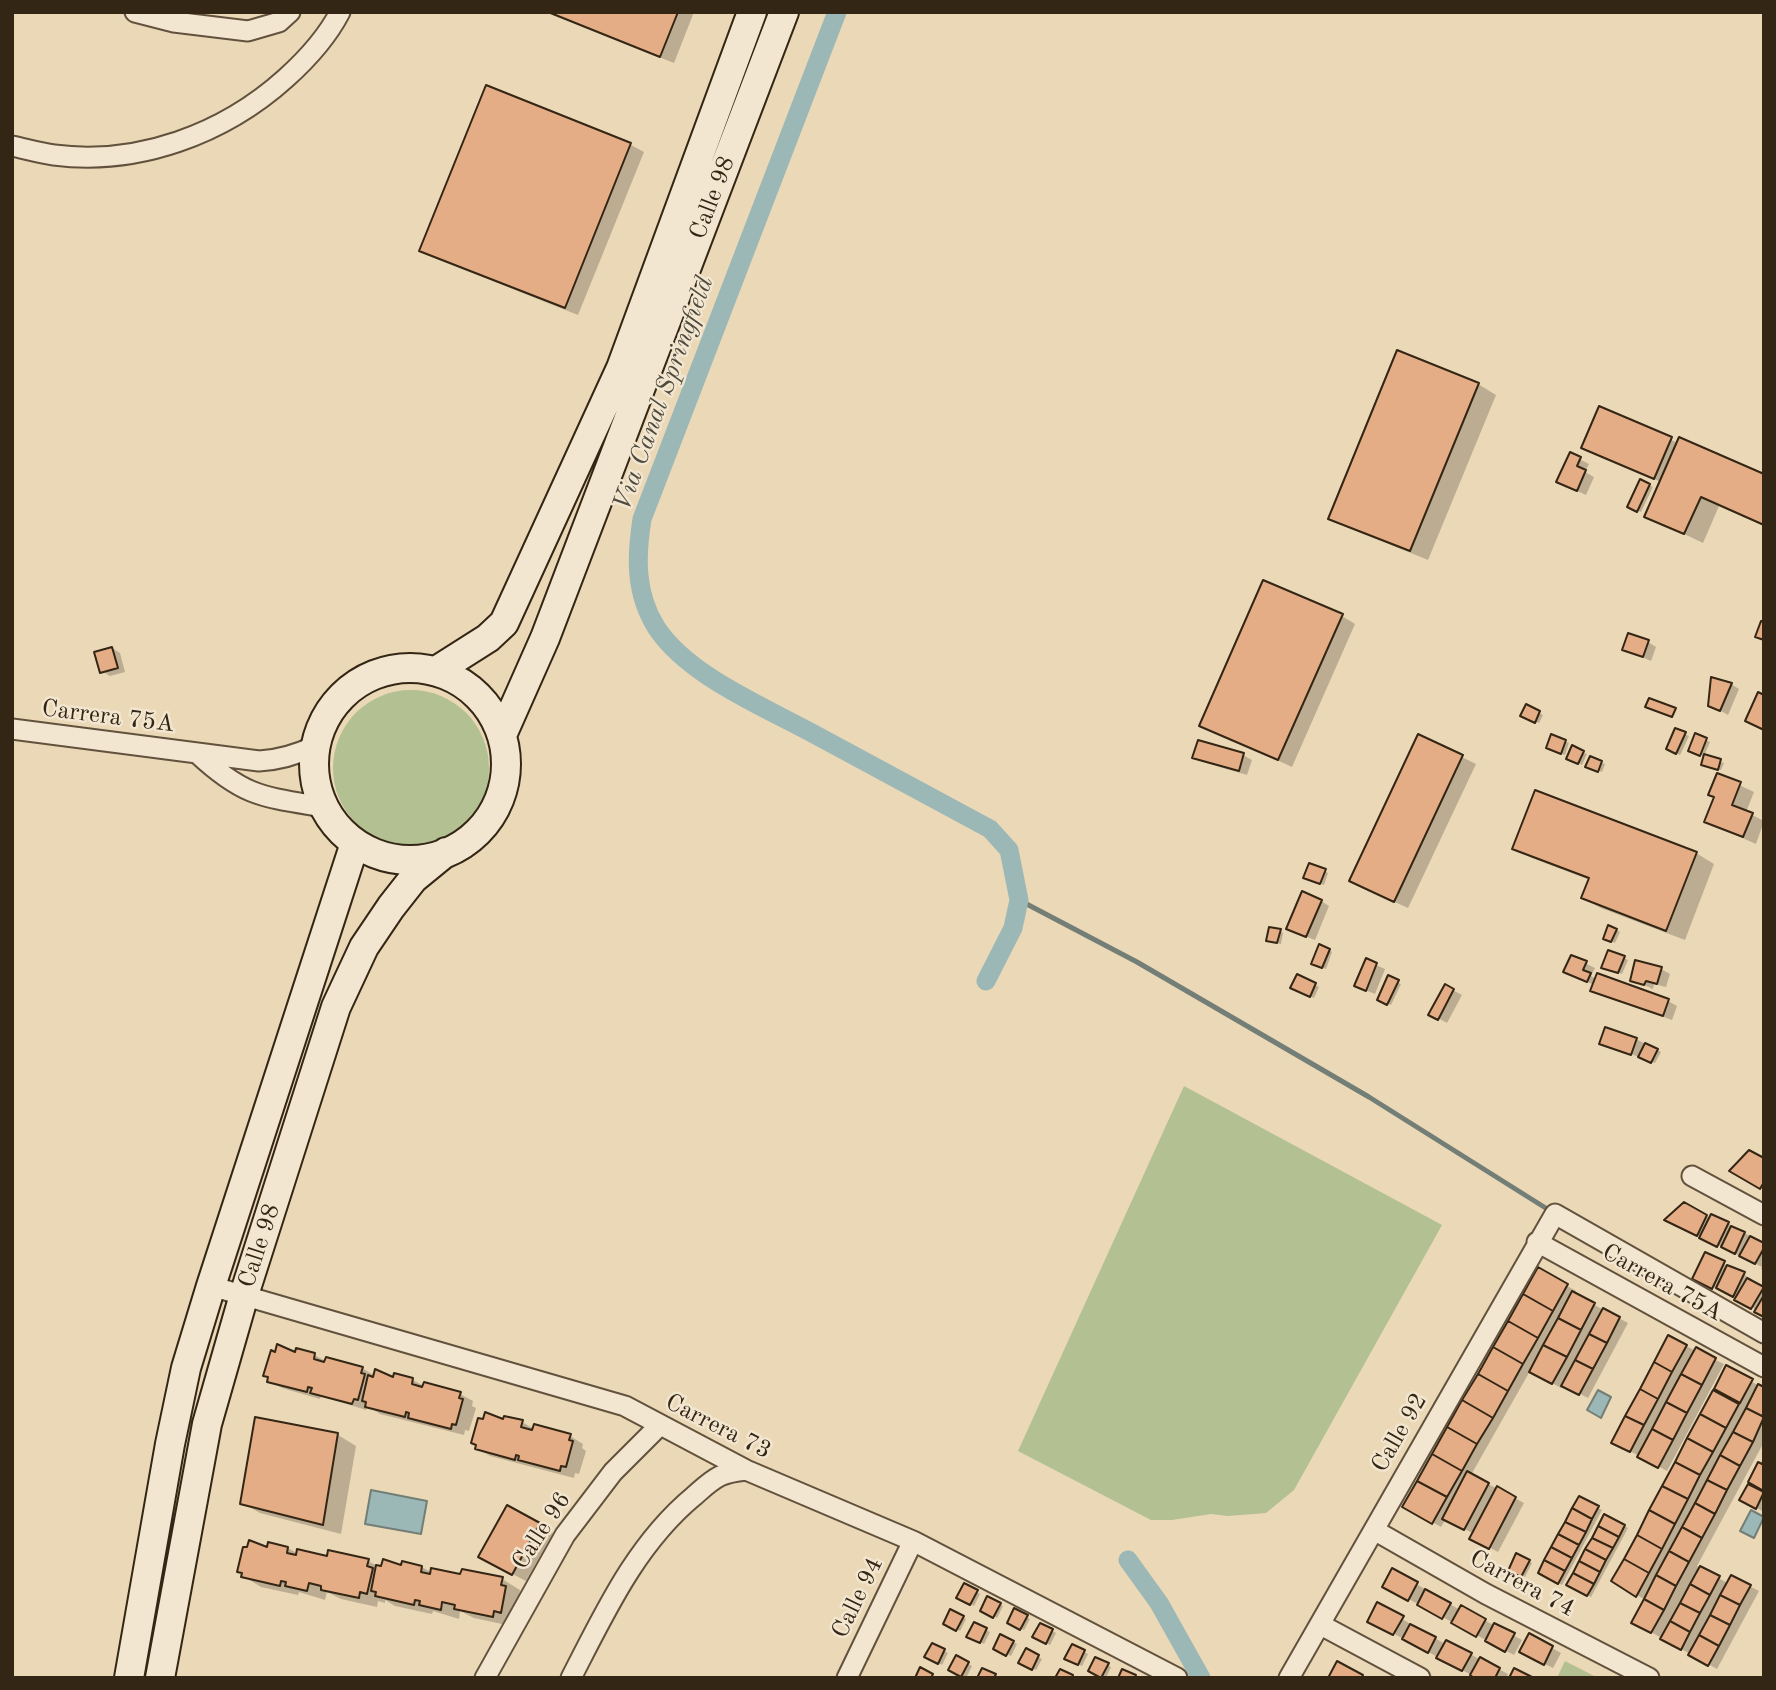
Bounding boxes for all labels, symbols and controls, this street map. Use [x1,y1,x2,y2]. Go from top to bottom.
street label: Calle 98 [684,152,742,244]
water label: Via Canal Springfield [607,272,721,516]
street label: Carrera 75A [40,695,176,739]
street label: Calle 98 [233,1200,287,1292]
street label: Carrera 75A [1597,1238,1727,1328]
street label: Carrera 73 [660,1388,776,1466]
street label: Calle 92 [1366,1388,1434,1478]
street label: Calle 96 [506,1487,578,1575]
street label: Carrera 74 [1465,1544,1579,1624]
street label: Calle 94 [826,1553,890,1643]

